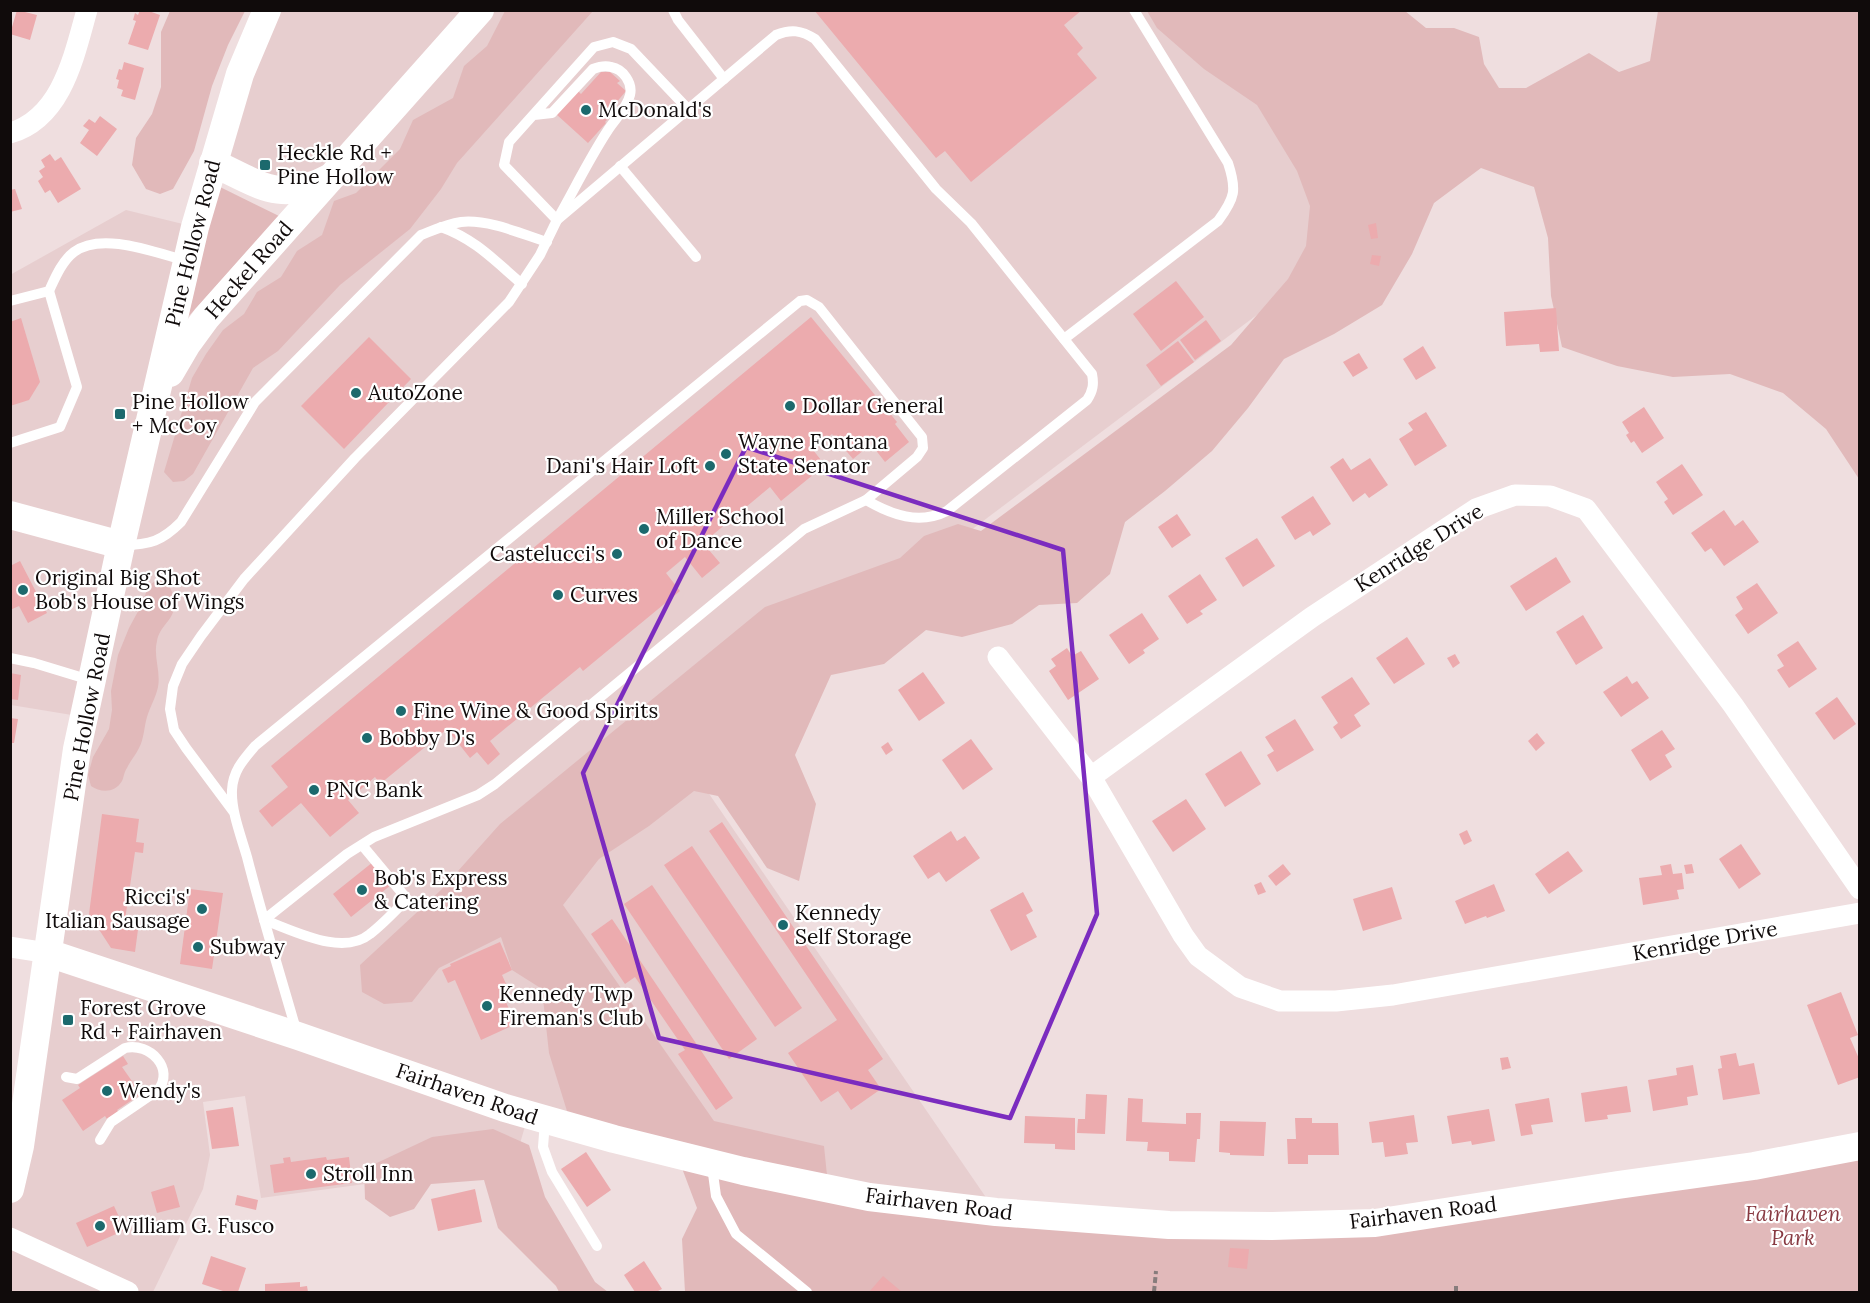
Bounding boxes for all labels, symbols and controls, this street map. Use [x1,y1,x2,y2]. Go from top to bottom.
place label: McDonald's [598,96,712,123]
marker: McDonald's [579,103,593,117]
place label: Heckle Rd + Pine Hollow [277,139,394,190]
street label: Pine Hollow Road [159,157,226,329]
marker: Heckle Rd + Pine Hollow [258,158,272,172]
street label: Heckel Road [199,215,298,324]
place label: AutoZone [367,379,463,406]
marker: AutoZone [349,386,363,400]
place label: Pine Hollow + McCoy [132,388,249,439]
place label: Dollar General [802,392,944,419]
marker: Dollar General [783,399,797,413]
marker: Pine Hollow + McCoy [113,407,127,421]
place label: Wayne Fontana State Senator [738,428,888,479]
marker: Wayne Fontana State Senator [719,447,733,461]
place label: Dani's Hair Loft [546,452,699,479]
marker: Dani's Hair Loft [703,459,717,473]
street label: Kenridge Drive [1349,497,1488,598]
place label: Miller School of Dance [656,503,785,554]
marker: Miller School of Dance [637,522,651,536]
place label: Castelucci's [490,540,605,567]
marker: Castelucci's [610,547,624,561]
place label: Original Big Shot Bob's House of Wings [35,564,245,615]
place label: Curves [570,581,638,608]
marker: Original Big Shot Bob's House of Wings [16,583,30,597]
marker: Curves [551,588,565,602]
street label: Pine Hollow Road [57,630,116,803]
place label: Fine Wine & Good Spirits [413,697,658,724]
marker: Fine Wine & Good Spirits [394,704,408,718]
place label: Bobby D's [379,724,475,751]
marker: Bobby D's [360,731,374,745]
place label: PNC Bank [326,776,423,803]
marker: PNC Bank [307,783,321,797]
place label: Bob's Express & Catering [374,864,507,915]
place label: Ricci's' Italian Sausage [45,883,190,934]
marker: Bob's Express & Catering [355,883,369,897]
place label: Kennedy Self Storage [795,899,912,950]
marker: Ricci's' Italian Sausage [195,902,209,916]
street label: Kenridge Drive [1630,914,1779,967]
marker: Kennedy Self Storage [776,918,790,932]
place label: Subway [210,933,285,960]
marker: Subway [191,940,205,954]
place label: Kennedy Twp Fireman's Club [499,980,643,1031]
place label: Forest Grove Rd + Fairhaven [80,994,222,1045]
marker: Kennedy Twp Fireman's Club [480,999,494,1013]
marker: Forest Grove Rd + Fairhaven [61,1013,75,1027]
street label: Fairhaven Road [393,1057,542,1130]
place label: Wendy's [119,1077,201,1104]
marker: Wendy's [100,1084,114,1098]
place label: Stroll Inn [323,1160,414,1187]
marker: Stroll Inn [304,1167,318,1181]
street label: Fairhaven Road [864,1181,1014,1226]
street label: Fairhaven Road [1348,1190,1498,1235]
park label: Fairhaven Park [1745,1200,1841,1251]
place label: William G. Fusco [112,1212,274,1239]
marker: William G. Fusco [93,1219,107,1233]

